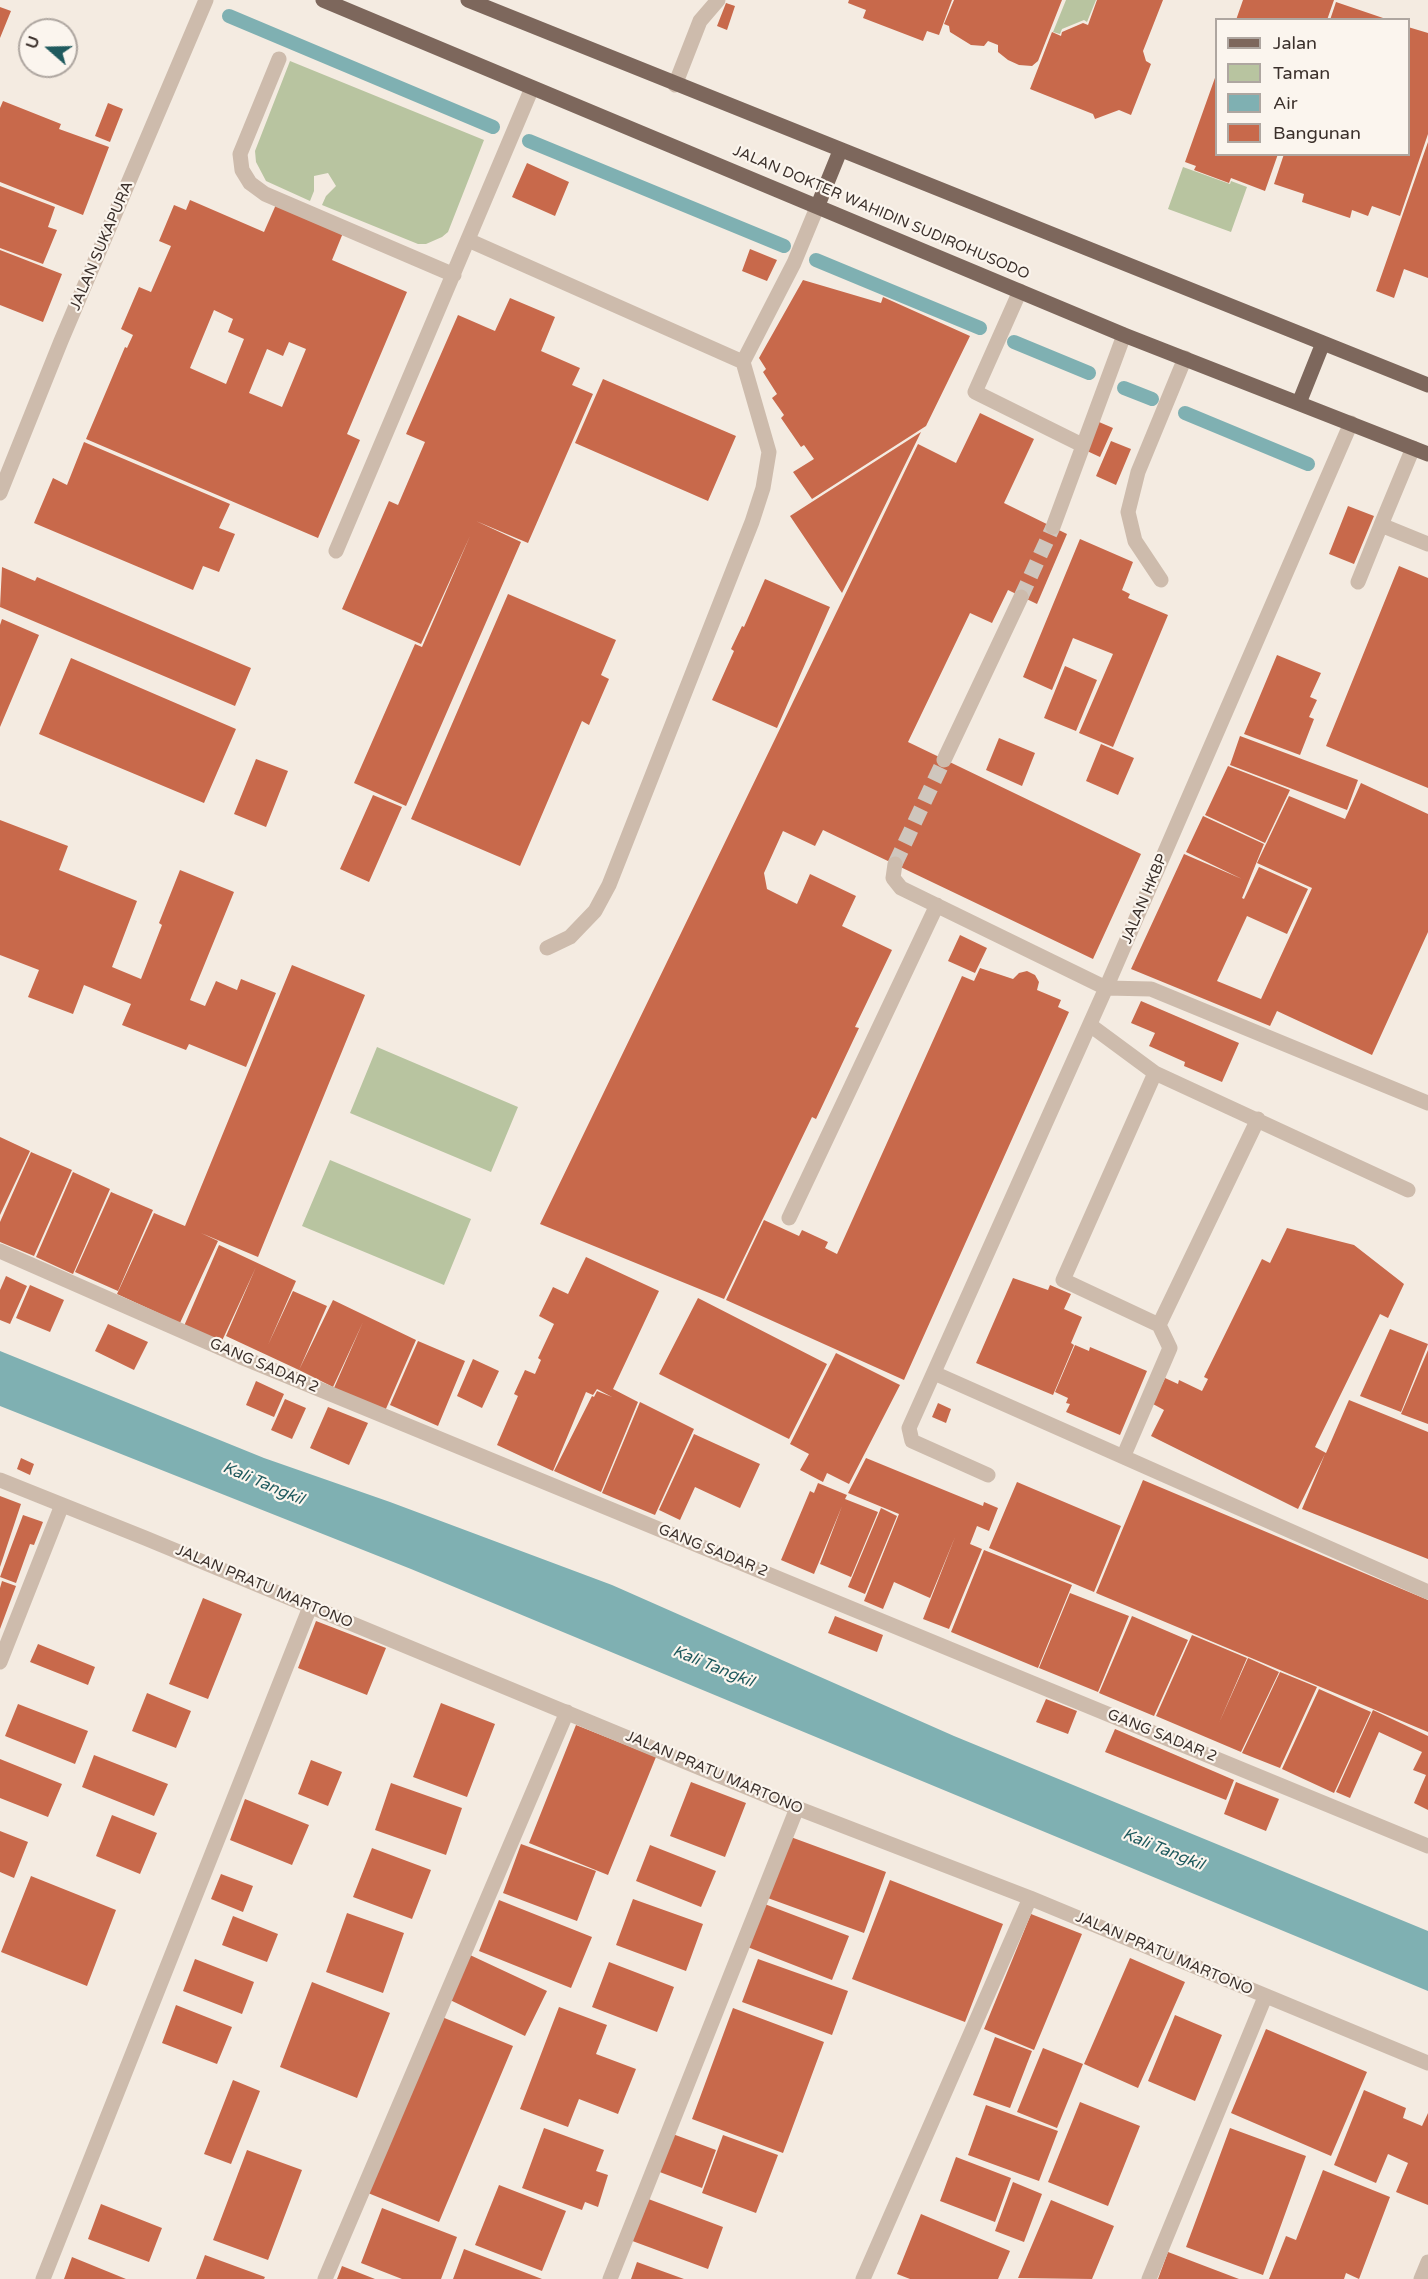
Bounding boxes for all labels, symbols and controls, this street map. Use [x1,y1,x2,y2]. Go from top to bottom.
north arrow [18,18,78,78]
legend [1215,18,1410,156]
text: Jalan [1273,32,1317,54]
text: U [21,33,44,52]
text: Taman [1273,62,1330,84]
text: Air [1273,92,1298,114]
text: Bangunan [1273,122,1361,144]
street label: JALAN DOKTER WAHIDIN SUDIROHUSODO [730,142,1032,284]
street label: JALAN SUKAPURA [67,179,137,313]
street label: JALAN HKBP [1118,852,1172,946]
street label: GANG SADAR 2 [207,1335,321,1397]
water label: Kali Tangkil [220,1458,306,1510]
street label: GANG SADAR 2 [656,1521,770,1581]
street label: JALAN PRATU MARTONO [173,1541,355,1633]
water label: Kali Tangkil [670,1642,756,1692]
street label: GANG SADAR 2 [1105,1706,1219,1766]
street label: JALAN PRATU MARTONO [623,1727,805,1819]
water label: Kali Tangkil [1120,1825,1206,1875]
street label: JALAN PRATU MARTONO [1073,1908,1255,2000]

